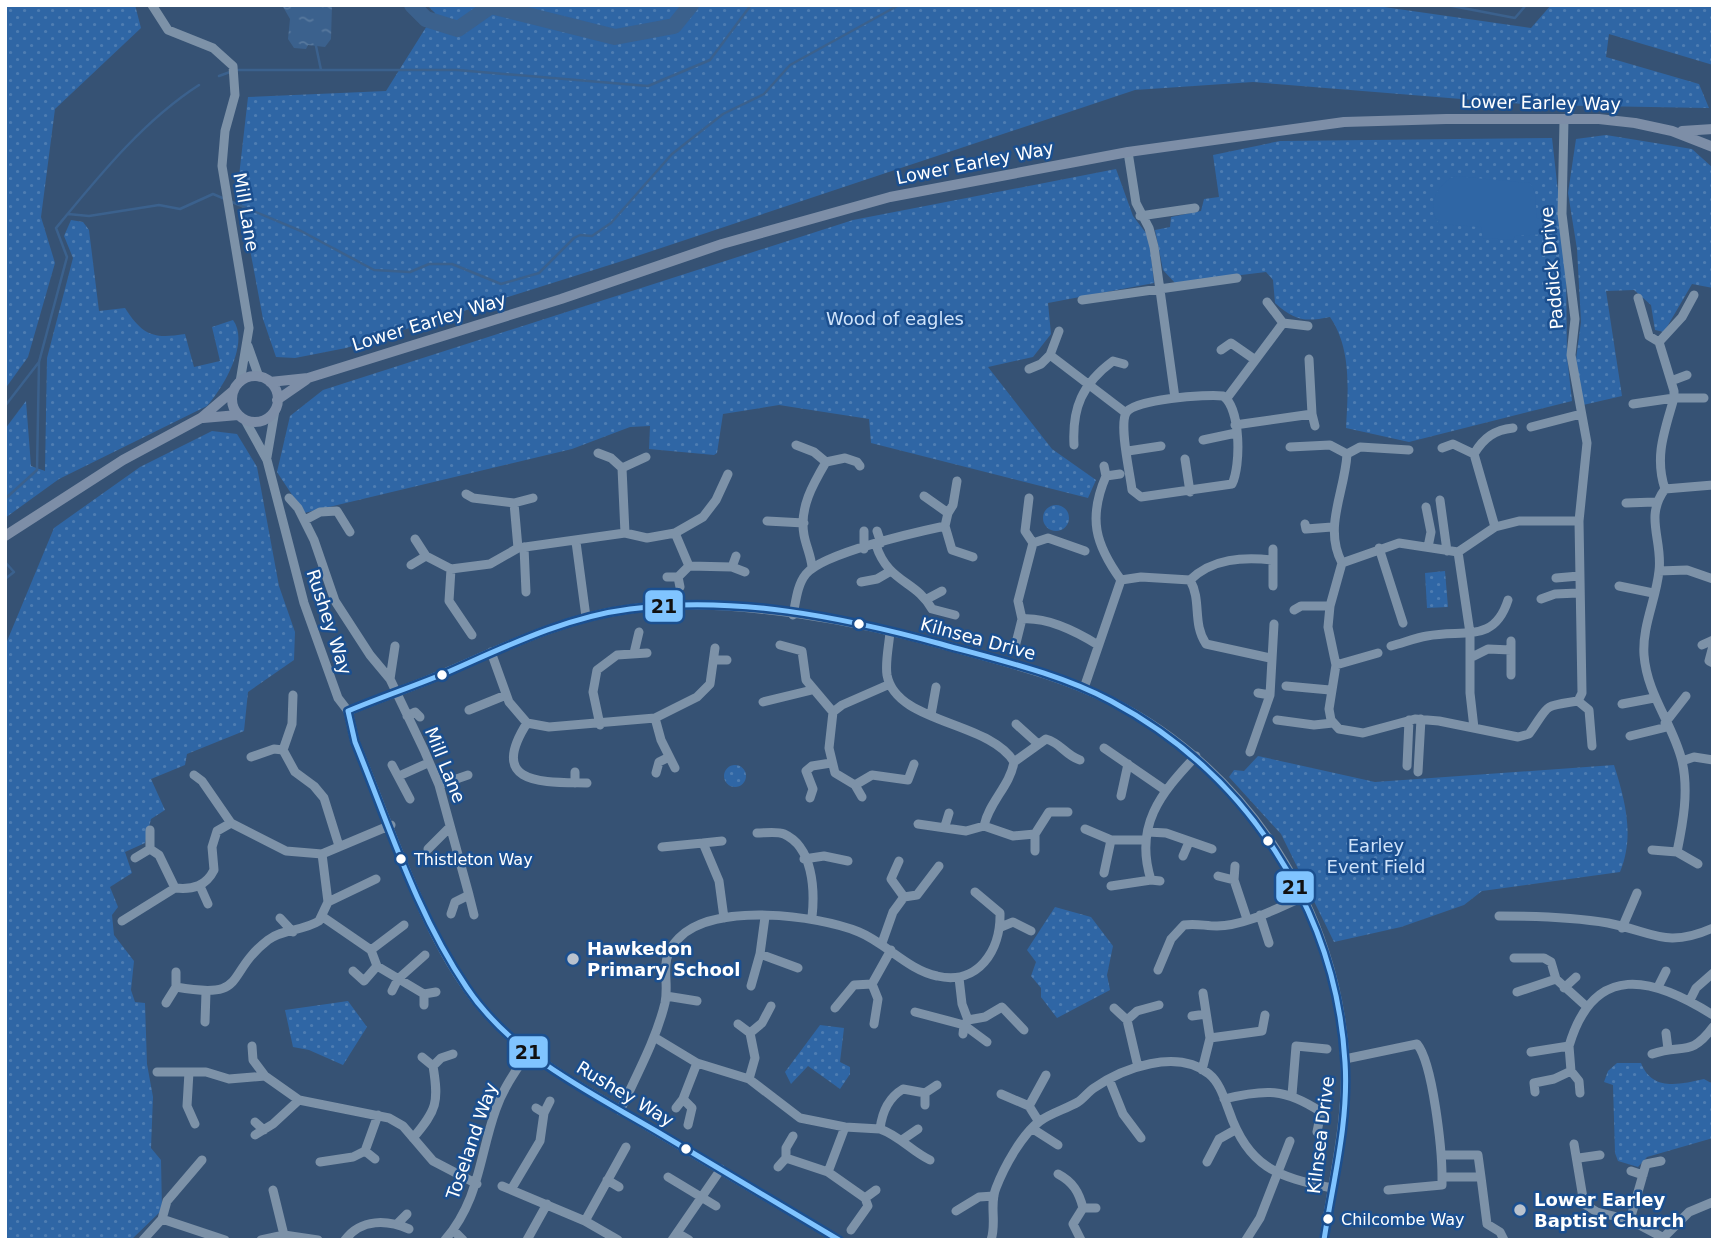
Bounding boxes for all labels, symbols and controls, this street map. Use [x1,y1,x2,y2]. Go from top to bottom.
street label: Lower Earley Way [1461,91,1622,114]
street label: Lower Earley Way [894,137,1056,188]
street label: Mill Lane [229,171,264,253]
street label: Paddick Drive [1536,206,1567,330]
street label: Lower Earley Way [349,288,509,355]
park label: Wood of eagles [826,308,964,329]
street label: Rushey Way [303,566,357,678]
line badge: 21 [644,589,684,623]
text: 21 [651,595,677,617]
street label: Kilnsea Drive [918,613,1038,664]
unlabelled marker [852,617,866,631]
unlabelled marker [435,668,449,682]
street label: Mill Lane [421,724,470,806]
unlabelled marker [1261,834,1275,848]
park label: Earley Event Field [1327,835,1425,877]
place label: Thistleton Way [413,850,533,869]
marker: Thistleton Way [394,852,408,866]
line badge: 21 [1275,870,1315,904]
text: 21 [1282,876,1308,898]
place label: Hawkedon Primary School [587,938,740,980]
marker: Hawkedon Primary School [565,951,581,967]
line badge: 21 [508,1035,549,1069]
text: 21 [515,1041,541,1063]
street label: Rushey Way [573,1056,678,1131]
street label: Kilnsea Drive [1303,1075,1338,1195]
street label: Toseland Way [441,1079,501,1203]
unlabelled marker [679,1142,693,1156]
place label: Lower Earley Baptist Church [1534,1189,1684,1231]
marker: Lower Earley Baptist Church [1512,1202,1528,1218]
place label: Chilcombe Way [1341,1210,1465,1229]
marker: Chilcombe Way [1321,1212,1335,1226]

